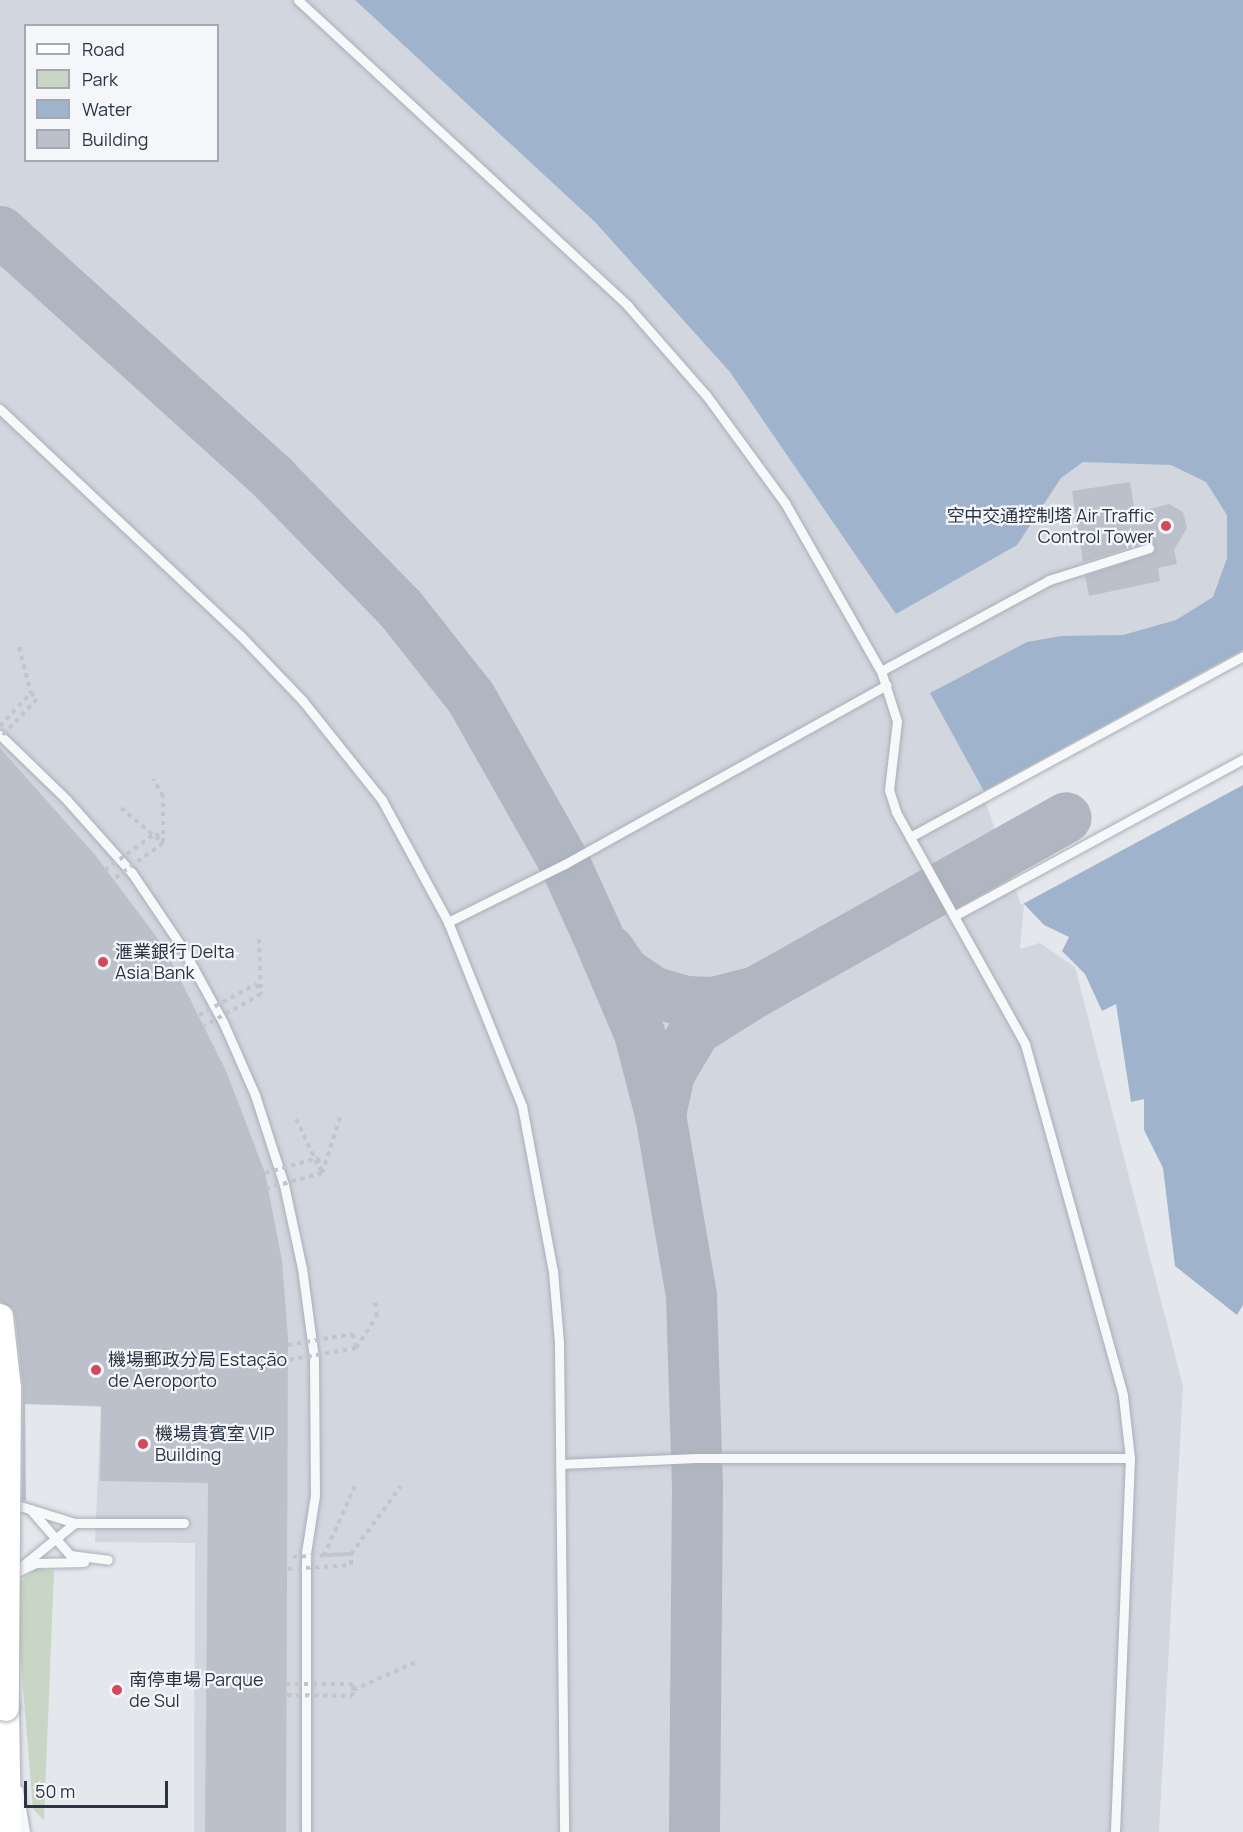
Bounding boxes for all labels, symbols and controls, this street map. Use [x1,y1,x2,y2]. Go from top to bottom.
legend [24,24,219,162]
text: Road [82,37,125,61]
text: Park [82,67,118,91]
text: Water [82,97,132,121]
text: Building [82,127,148,151]
place label: 空中交通控制塔 Air Traffic Control Tower [946,505,1154,548]
marker: 空中交通控制塔 Air Traffic Control Tower [1159,519,1173,533]
place label: 滙業銀行 Delta Asia Bank [115,941,235,984]
marker: 滙業銀行 Delta Asia Bank [96,955,110,969]
place label: 機場郵政分局 Estação de Aeroporto [108,1349,287,1392]
marker: 機場郵政分局 Estação de Aeroporto [89,1363,103,1377]
place label: 機場貴賓室 VIP Building [155,1423,275,1466]
marker: 機場貴賓室 VIP Building [136,1437,150,1451]
place label: 南停車場 Parque de Sul [129,1669,263,1712]
marker: 南停車場 Parque de Sul [110,1683,124,1697]
scale bar [27,1769,171,1807]
text: 50 m [35,1779,75,1803]

